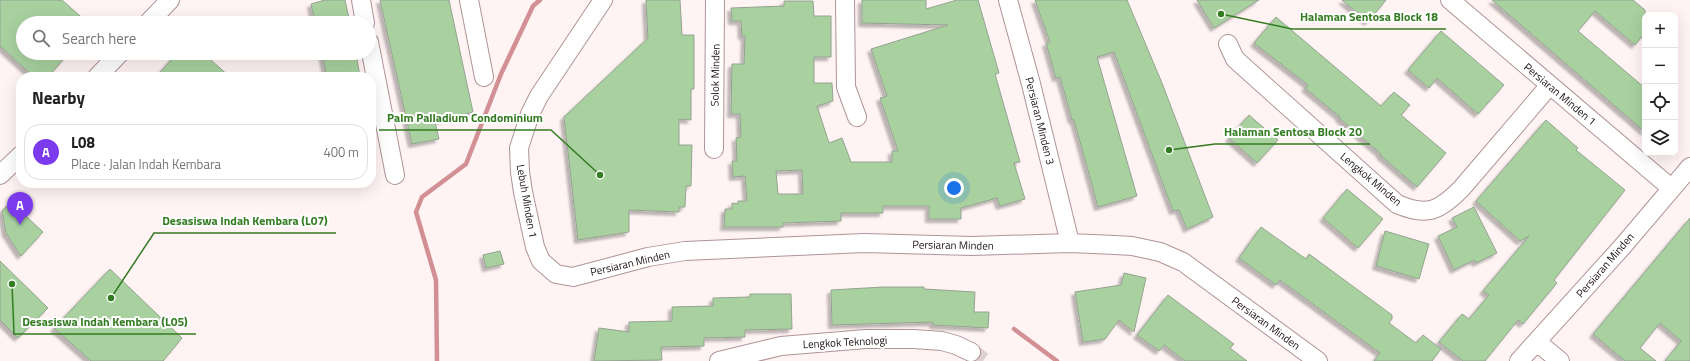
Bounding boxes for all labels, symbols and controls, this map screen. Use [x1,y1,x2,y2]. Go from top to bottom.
callout: Halaman Sentosa Block 18 [1292,5,1446,29]
text: Halaman Sentosa Block 18 [1300,7,1438,26]
map controls [1642,12,1678,156]
button: + [1642,12,1678,48]
search box [16,16,376,60]
icon: search [30,27,52,49]
text: Search here [62,27,136,50]
street label: Solok Minden [706,43,724,106]
button: − [1642,48,1678,84]
street label: Persiaran Minden 1 [1520,59,1600,129]
street label: Persiaran Minden 3 [1021,75,1059,167]
button: locate [1642,84,1678,120]
text: Nearby [32,85,85,111]
callout: Palm Palladium Condominium [379,106,551,130]
text: Palm Palladium Condominium [387,108,543,127]
callout: Halaman Sentosa Block 20 [1215,120,1370,144]
button: layers [1642,120,1678,156]
text: Halaman Sentosa Block 20 [1224,122,1362,141]
text: L08 [71,131,95,154]
text: A [42,142,50,162]
text: 400 m [323,142,359,162]
street label: Lengkok Minden [1337,149,1405,210]
text: Place · Jalan Indah Kembara [71,154,221,174]
street label: Lebuh Minden 1 [513,163,541,239]
your location [944,178,964,198]
pin: A [7,192,33,225]
callout: Desasiswa Indah Kembara (L07) [154,209,336,233]
text: Desasiswa Indah Kembara (L07) [162,211,328,230]
street label: Persiaran Minden [1572,229,1638,301]
street label: Persiaran Minden [912,236,994,254]
street label: Persiaran Minden [589,246,672,280]
street label: Persiaran Minden [1228,293,1304,353]
callout: Desasiswa Indah Kembara (L05) [14,310,196,334]
text: Desasiswa Indah Kembara (L05) [22,312,188,331]
street label: Lengkok Teknologi [802,332,888,352]

